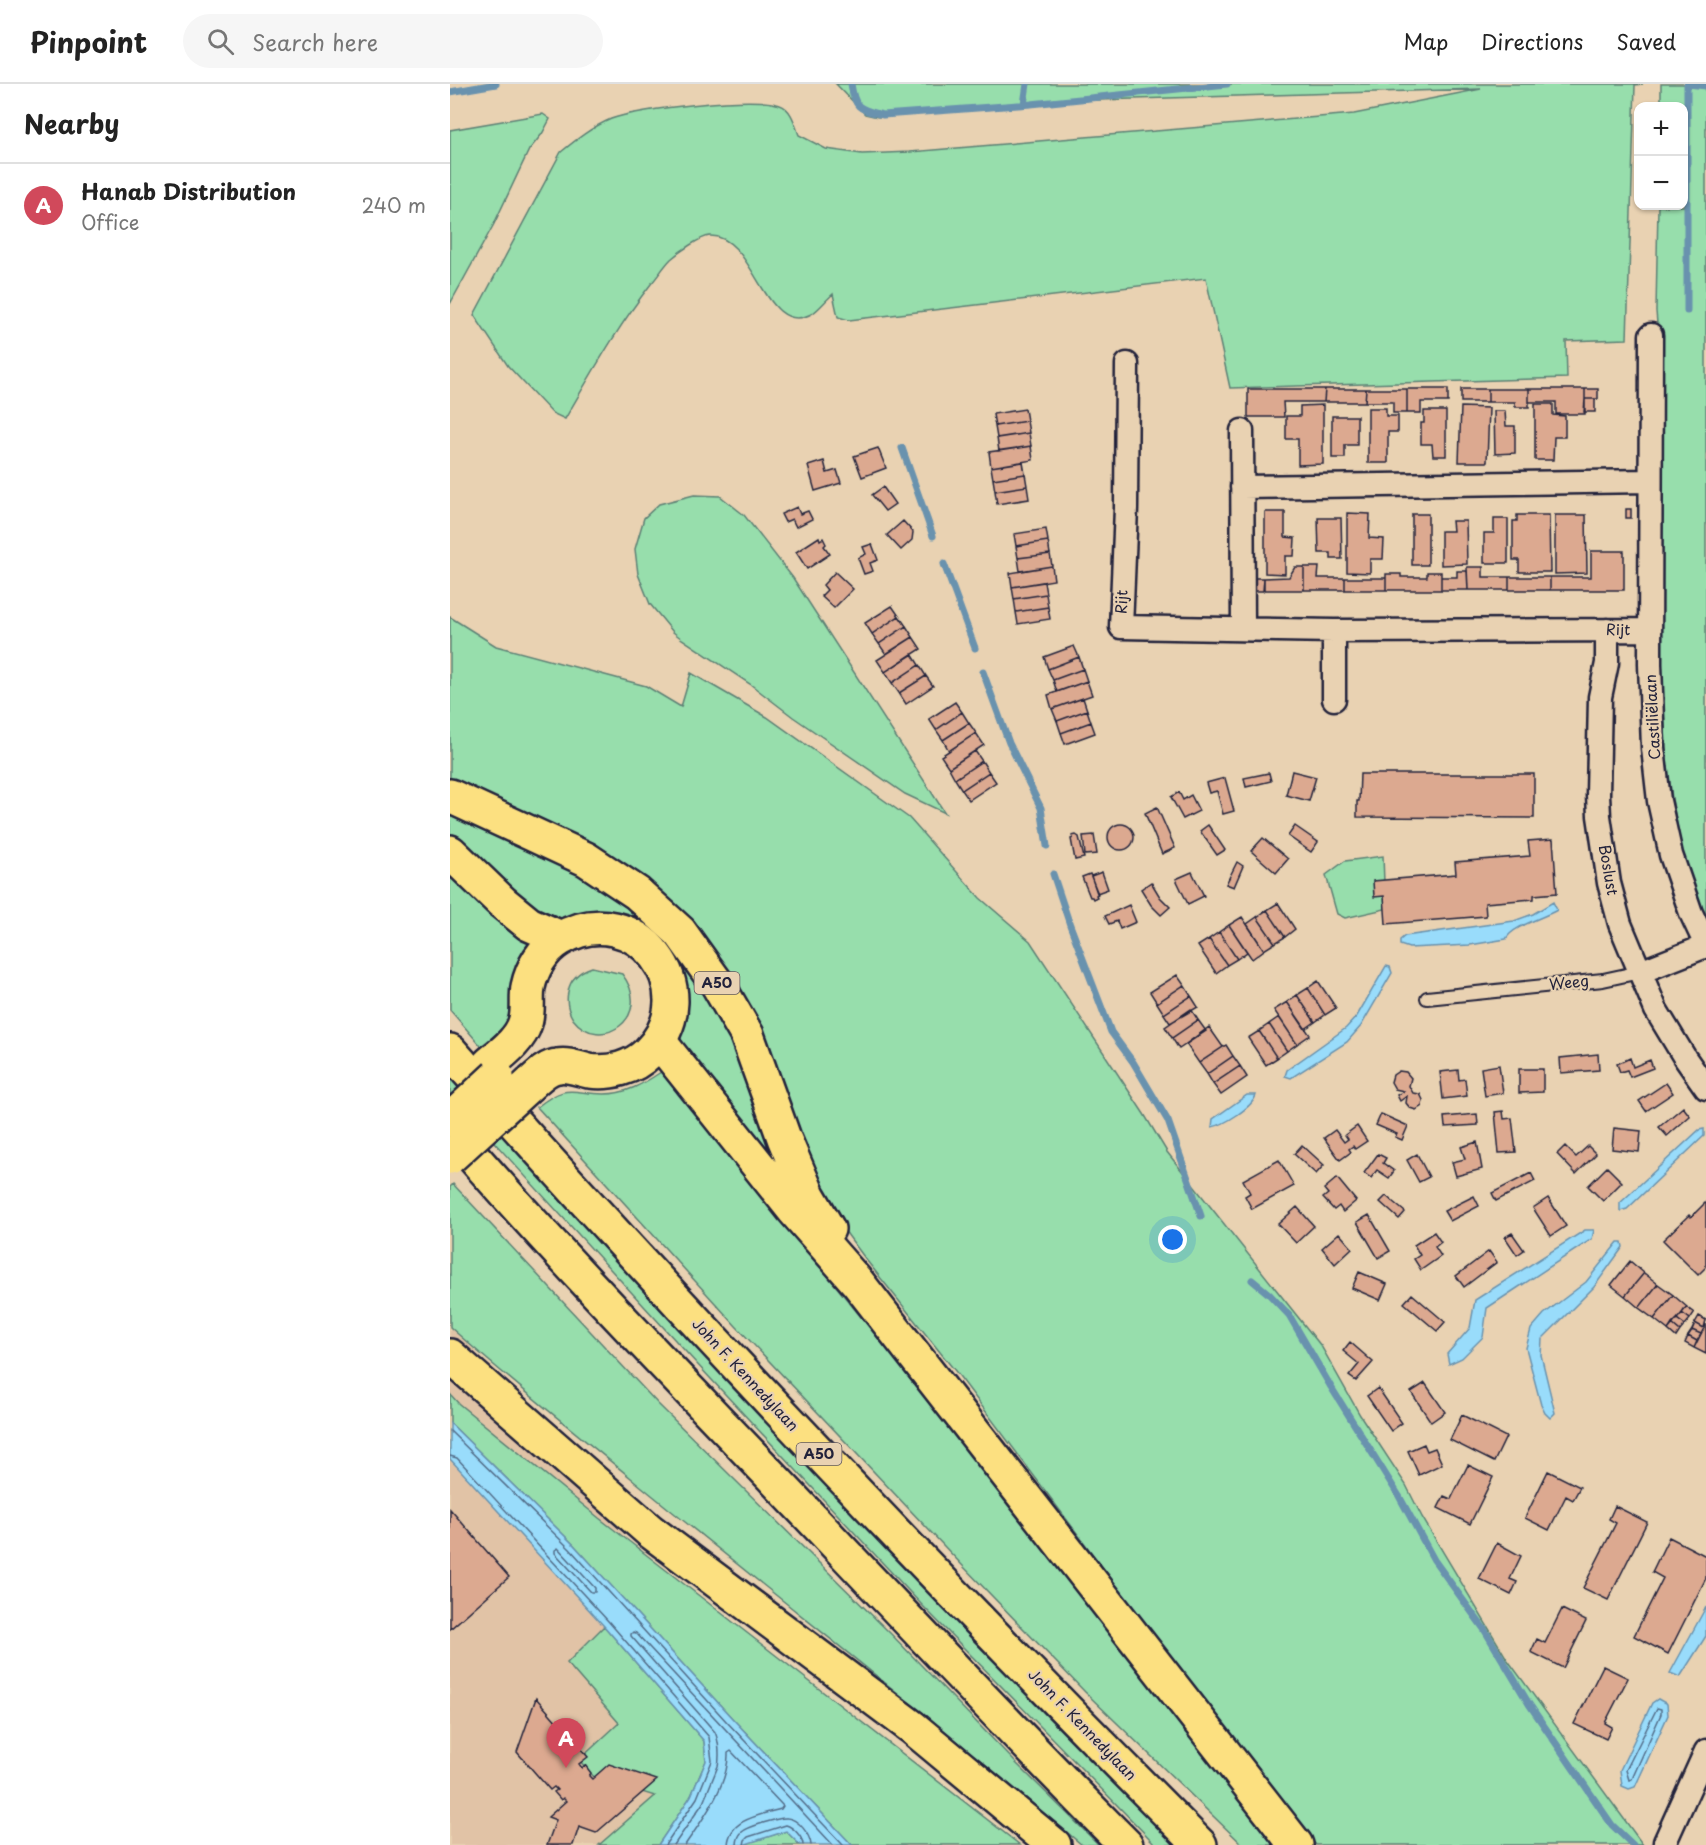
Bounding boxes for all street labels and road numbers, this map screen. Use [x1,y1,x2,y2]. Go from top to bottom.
street label: Rijt [1109,589,1132,615]
street label: Rijt [1606,617,1630,640]
street label: Castiliëlaan [1638,674,1665,760]
street label: Boslust [1594,843,1625,897]
street label: Weeg [1548,968,1590,995]
road number: A50 [694,972,740,994]
street label: John F. Kennedylaan [687,1312,805,1436]
road number: A50 [796,1443,842,1465]
street label: John F. Kennedylaan [1024,1663,1143,1785]

